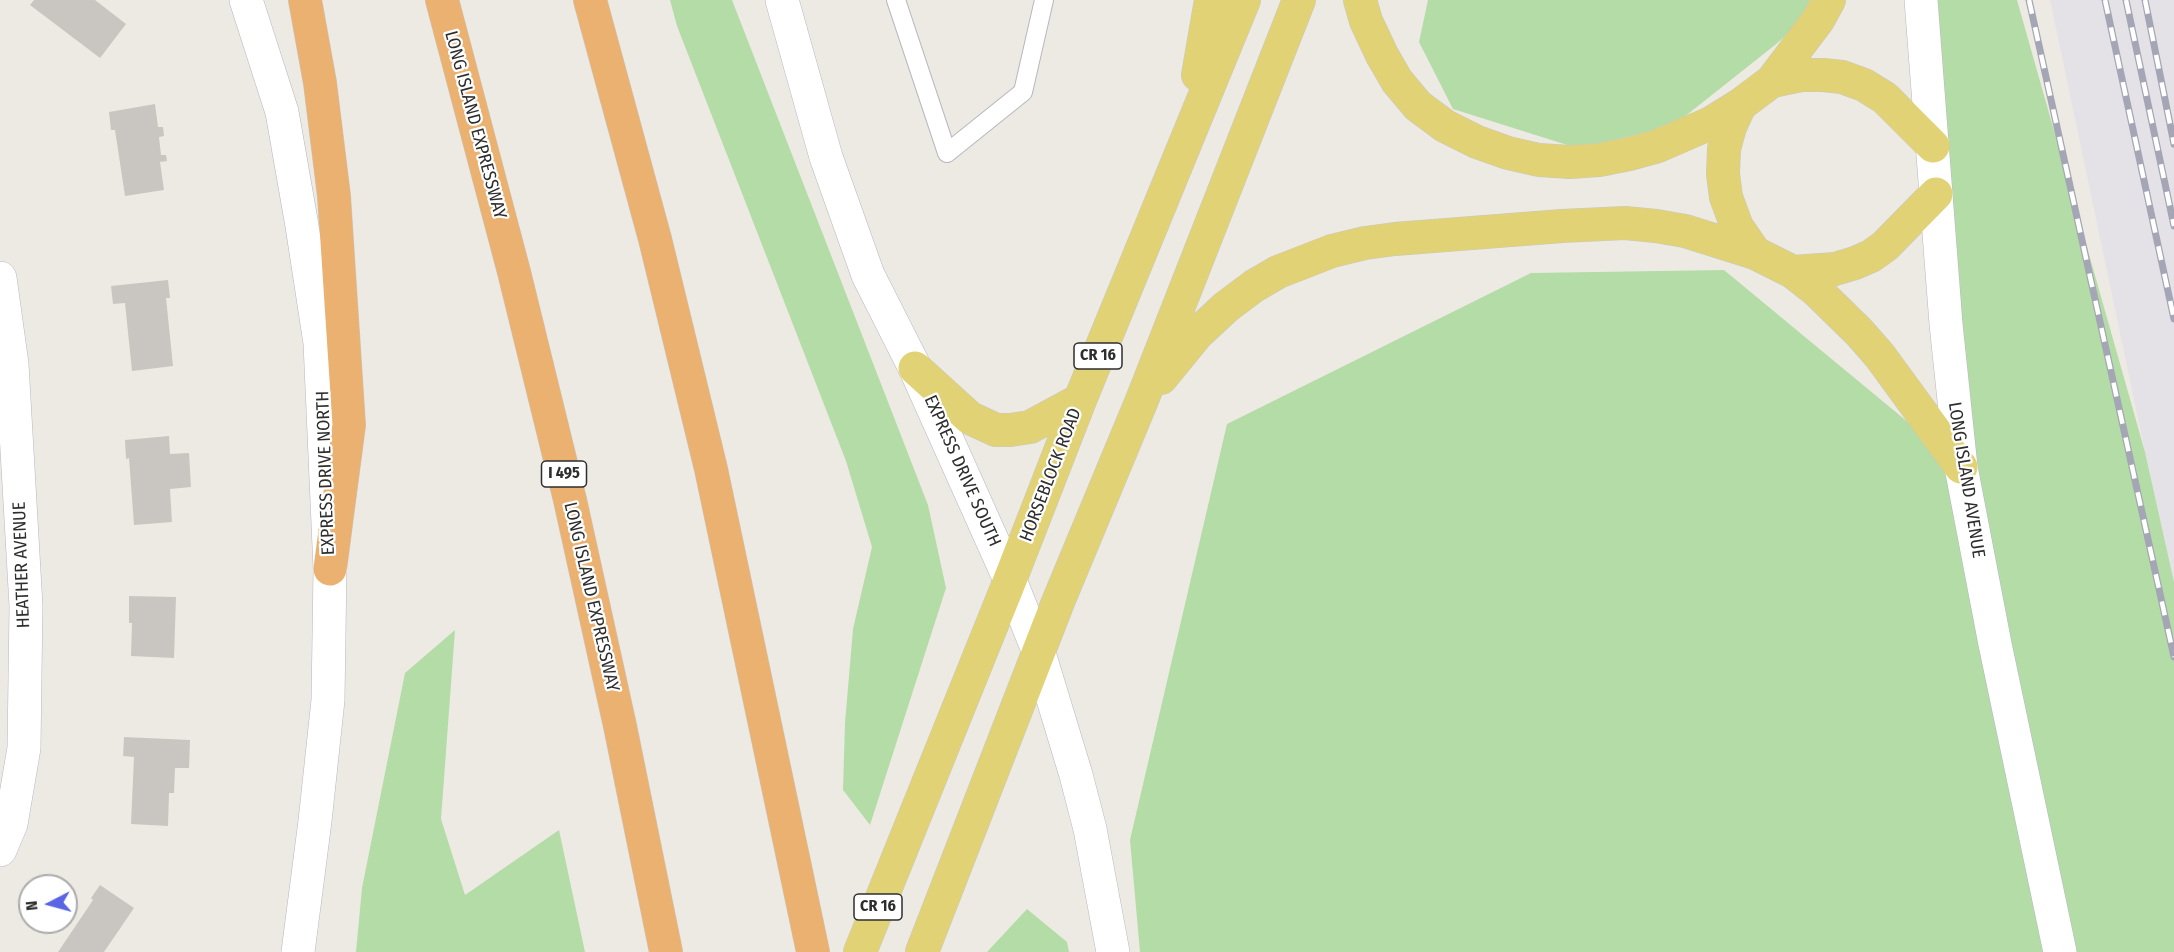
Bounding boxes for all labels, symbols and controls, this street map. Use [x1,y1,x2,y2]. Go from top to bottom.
street label: LONG ISLAND EXPRESSWAY [439,29,511,221]
road number: CR 16 [1074,343,1122,369]
street label: EXPRESS DRIVE NORTH [312,391,340,555]
street label: EXPRESS DRIVE SOUTH [919,392,1005,550]
street label: LONG ISLAND AVENUE [1943,401,1989,559]
street label: HORSEBLOCK ROAD [1016,405,1086,545]
road number: I 495 [542,461,586,487]
street label: LONG ISLAND EXPRESSWAY [559,500,623,694]
street label: HEATHER AVENUE [9,501,35,629]
north arrow [18,874,78,934]
road number: CR 16 [854,894,902,920]
text: N [22,900,42,911]

